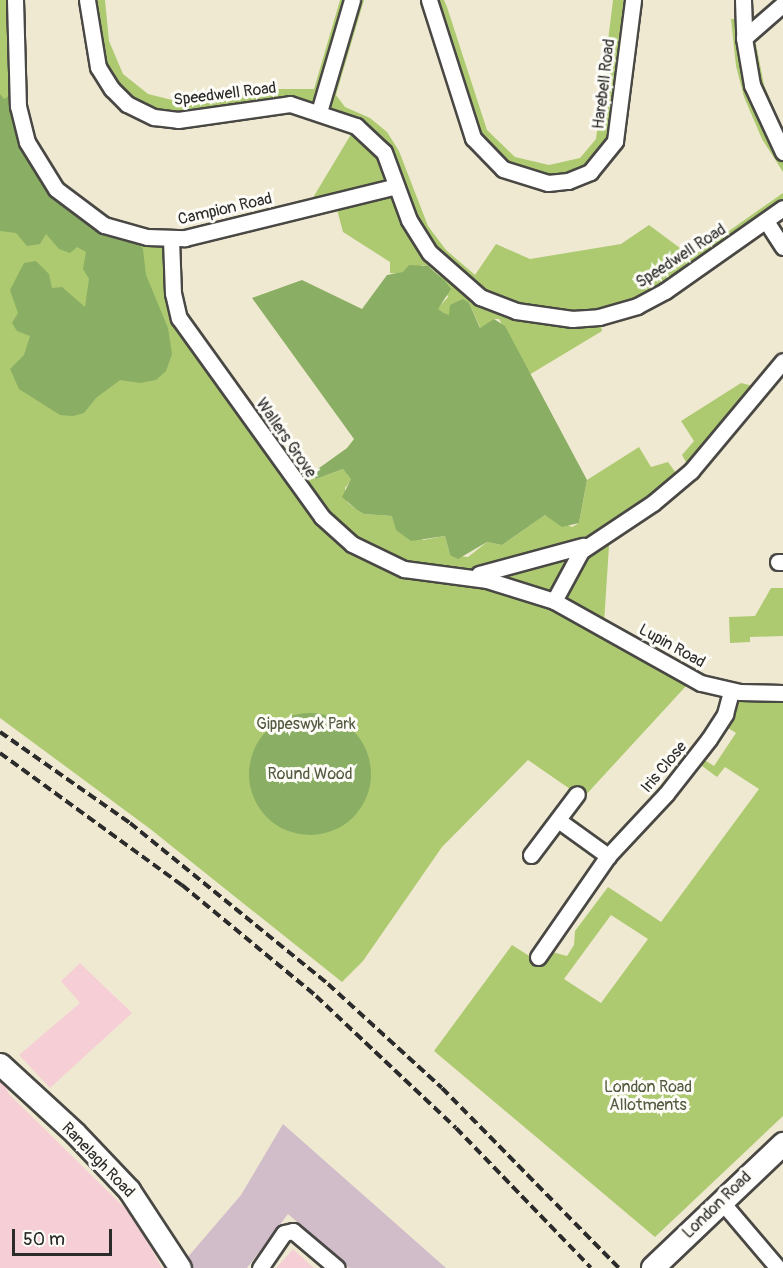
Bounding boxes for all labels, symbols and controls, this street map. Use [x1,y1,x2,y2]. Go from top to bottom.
street label: Harebell Road [589,38,619,130]
street label: Speedwell Road [173,78,277,110]
street label: Campion Road [176,189,274,229]
street label: Speedwell Road [632,220,730,292]
street label: Wallers Grove [252,395,320,481]
street label: Lupin Road [635,620,709,672]
park label: Gippeswyk Park [256,714,356,734]
street label: Iris Close [637,737,691,797]
park label: Round Wood [268,764,352,784]
park label: London Road Allotments [604,1077,692,1115]
street label: Ranelagh Road [57,1119,139,1201]
street label: London Road [679,1167,755,1243]
scale bar [15,1217,116,1255]
text: 50 m [23,1228,65,1251]

